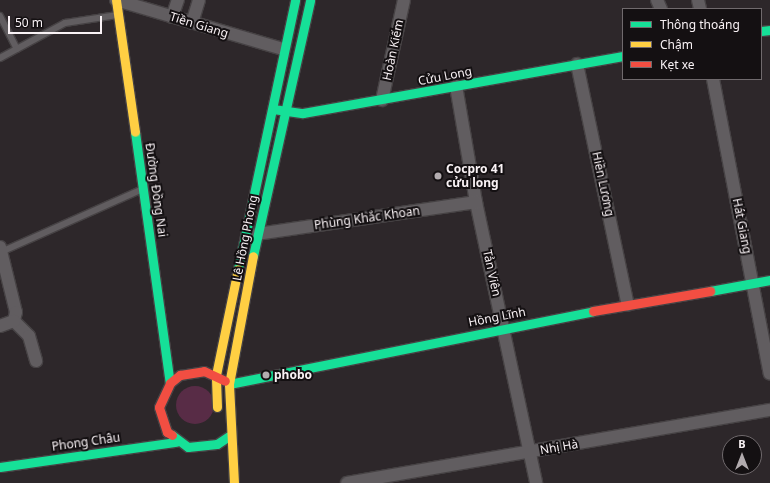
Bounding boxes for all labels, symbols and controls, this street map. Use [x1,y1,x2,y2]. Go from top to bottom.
scale bar [10,8,104,34]
legend [622,8,762,80]
street label: Tiền Giang [168,9,230,41]
text: 50 m [15,14,43,31]
text: Thông thoáng [660,16,740,33]
street label: Hoàn Kiếm [380,18,406,82]
text: Chậm [660,36,693,53]
text: Kẹt xe [660,56,695,73]
street label: Cửu Long [417,64,473,88]
street label: Đường Đồng Nai [142,142,170,238]
street label: Hiền Lương [589,150,617,218]
place label: Cocpro 41 cửu long [446,162,504,190]
marker: Cocpro 41 cửu long [433,171,443,181]
street label: Lê Hồng Phong [230,194,260,282]
street label: Hát Giang [730,197,754,255]
street label: Phùng Khắc Khoan [313,203,421,233]
street label: Tản Viên [480,248,504,298]
street label: Hồng Lĩnh [467,304,527,330]
place label: phobo [274,368,312,382]
marker: phobo [261,370,271,380]
street label: Phong Châu [51,430,121,454]
north arrow [722,435,762,475]
text: B [738,436,746,451]
street label: Nhị Hà [539,437,579,457]

